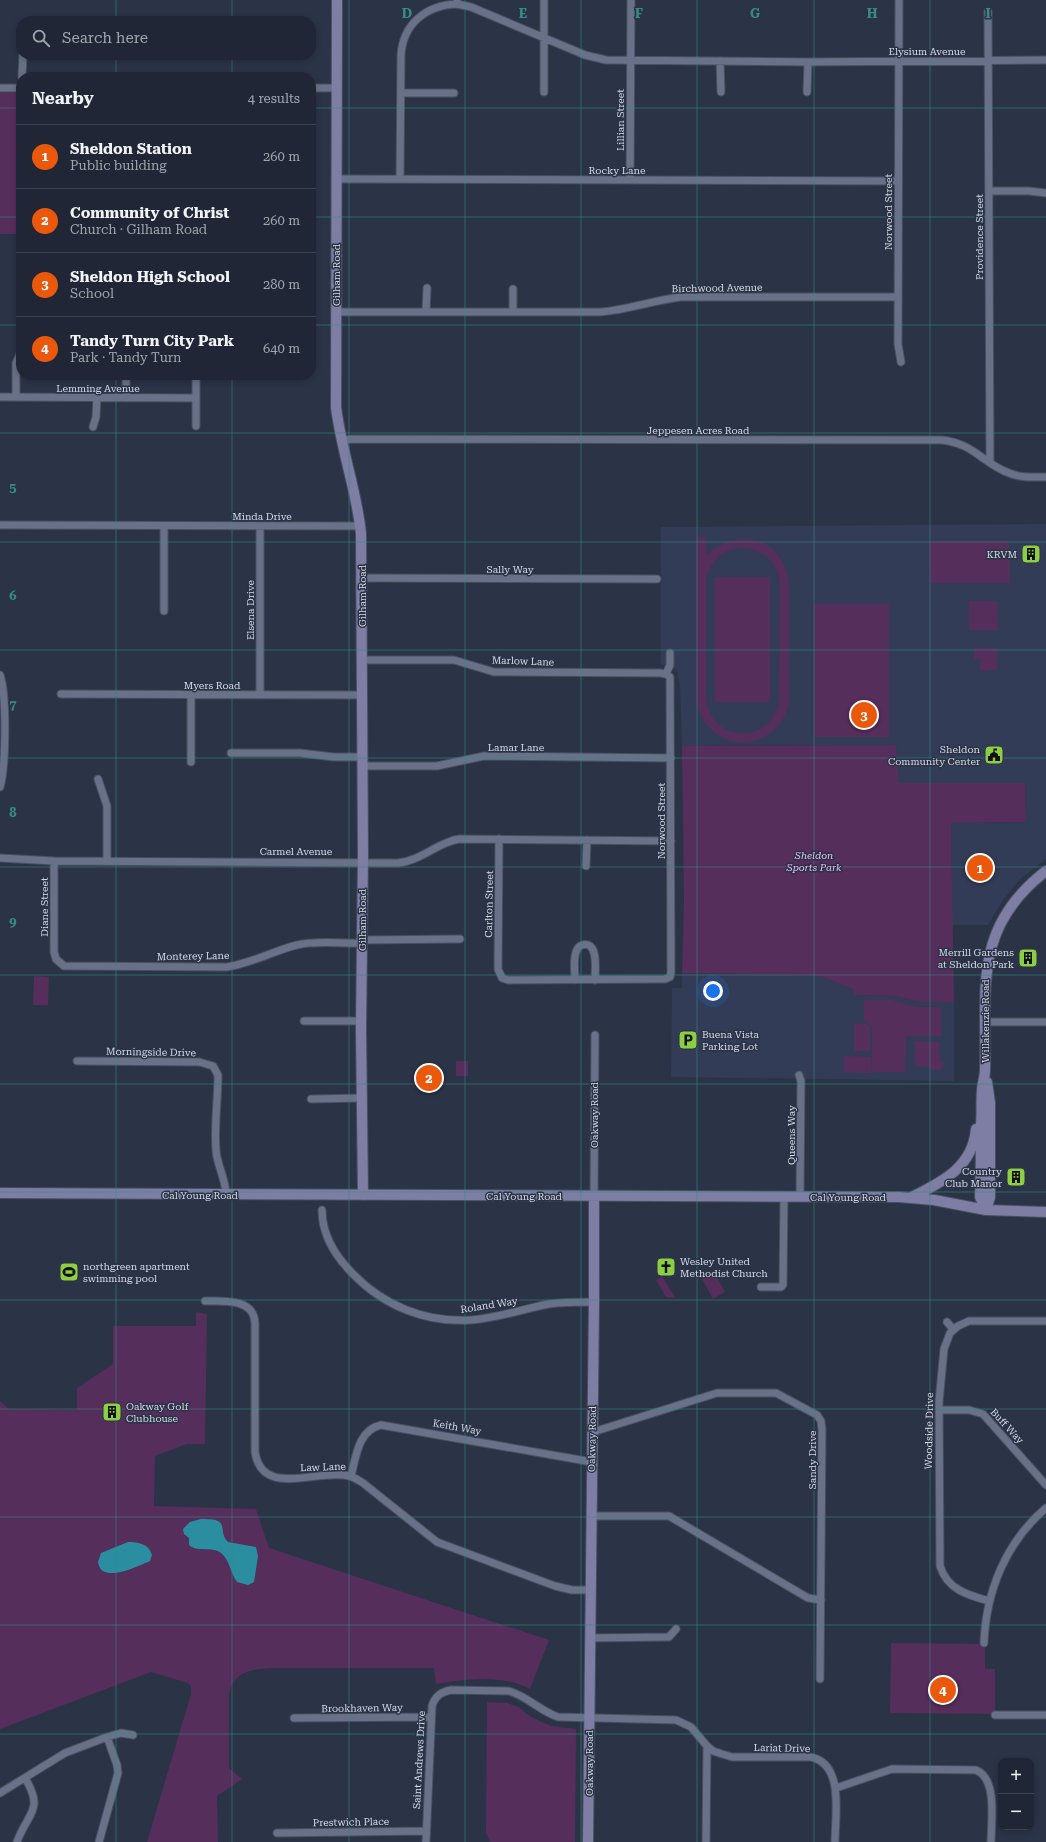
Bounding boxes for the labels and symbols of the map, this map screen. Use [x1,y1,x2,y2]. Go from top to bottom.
text: D [402,6,412,21]
text: E [519,6,527,21]
text: F [635,6,643,21]
text: G [750,6,760,21]
text: H [867,6,878,21]
text: I [985,6,991,21]
street label: Elysium Avenue [889,46,966,57]
street label: Lillian Street [615,89,626,151]
street label: Rocky Lane [589,165,646,176]
street label: Norwood Street [883,174,894,250]
street label: Providence Street [974,194,985,280]
street label: Gilham Road [331,243,342,306]
street label: Birchwood Avenue [671,282,763,294]
street label: Lemming Avenue [56,383,140,394]
street label: Jeppesen Acres Road [647,425,750,436]
text: 5 [9,480,17,495]
street label: Minda Drive [232,511,292,522]
building icon: KRVM [1020,543,1042,565]
place label: KRVM [986,549,1017,560]
street label: Gilham Road [357,564,368,627]
street label: Sally Way [486,564,534,575]
street label: Elsena Drive [245,579,256,640]
text: 6 [9,588,17,603]
street label: Marlow Lane [492,654,555,668]
street label: Myers Road [184,680,241,691]
text: 7 [9,697,17,712]
pin: 3 [851,700,877,730]
street label: Lamar Lane [488,742,545,753]
place label: Sheldon Community Center [888,744,981,767]
public building icon: Sheldon Community Center [983,744,1005,766]
street label: Norwood Street [656,783,667,859]
text: 8 [9,805,17,820]
street label: Carmel Avenue [260,846,333,857]
park label: Sheldon Sports Park [786,850,842,873]
pin: 1 [967,853,993,883]
street label: Carlton Street [483,870,495,938]
street label: Diane Street [39,877,50,937]
street label: Gilham Road [357,888,368,951]
text: 9 [9,914,17,929]
place label: Merrill Gardens at Sheldon Park [938,947,1015,970]
building icon: Merrill Gardens at Sheldon Park [1017,947,1039,969]
street label: Monterey Lane [157,950,230,962]
street label: Willakenzie Road [980,979,991,1063]
your location [703,981,723,1001]
parking icon: Buena Vista Parking Lot [677,1029,699,1051]
place label: Buena Vista Parking Lot [702,1029,759,1052]
street label: Morningside Drive [106,1046,197,1058]
pin: 2 [416,1063,442,1093]
street label: Oakway Road [589,1081,600,1148]
street label: Queens Way [786,1105,797,1165]
place label: Country Club Manor [945,1166,1002,1189]
building icon: Country Club Manor [1005,1166,1027,1188]
street label: Cal Young Road [162,1190,239,1201]
street label: Cal Young Road [486,1191,563,1202]
street label: Cal Young Road [810,1192,887,1203]
church icon: Wesley United Methodist Church [655,1256,677,1278]
place label: Wesley United Methodist Church [680,1256,768,1279]
sports icon: northgreen apartment swimming pool [58,1261,80,1283]
place label: northgreen apartment swimming pool [83,1261,190,1284]
street label: Roland Way [460,1295,518,1315]
street label: Woodside Drive [923,1392,935,1470]
building icon: Oakway Golf Clubhouse [101,1401,123,1423]
place label: Oakway Golf Clubhouse [126,1401,190,1424]
street label: Oakway Road [586,1405,598,1472]
street label: Buff Way [988,1406,1026,1446]
street label: Keith Way [432,1417,482,1437]
street label: Sandy Drive [807,1430,818,1490]
street label: Law Lane [300,1461,347,1473]
pin: 4 [930,1675,956,1705]
street label: Brookhaven Way [321,1702,403,1714]
street label: Saint Andrews Drive [411,1710,427,1809]
street label: Oakway Road [584,1729,595,1796]
street label: Lariat Drive [754,1742,811,1754]
street label: Prestwich Place [313,1816,390,1828]

